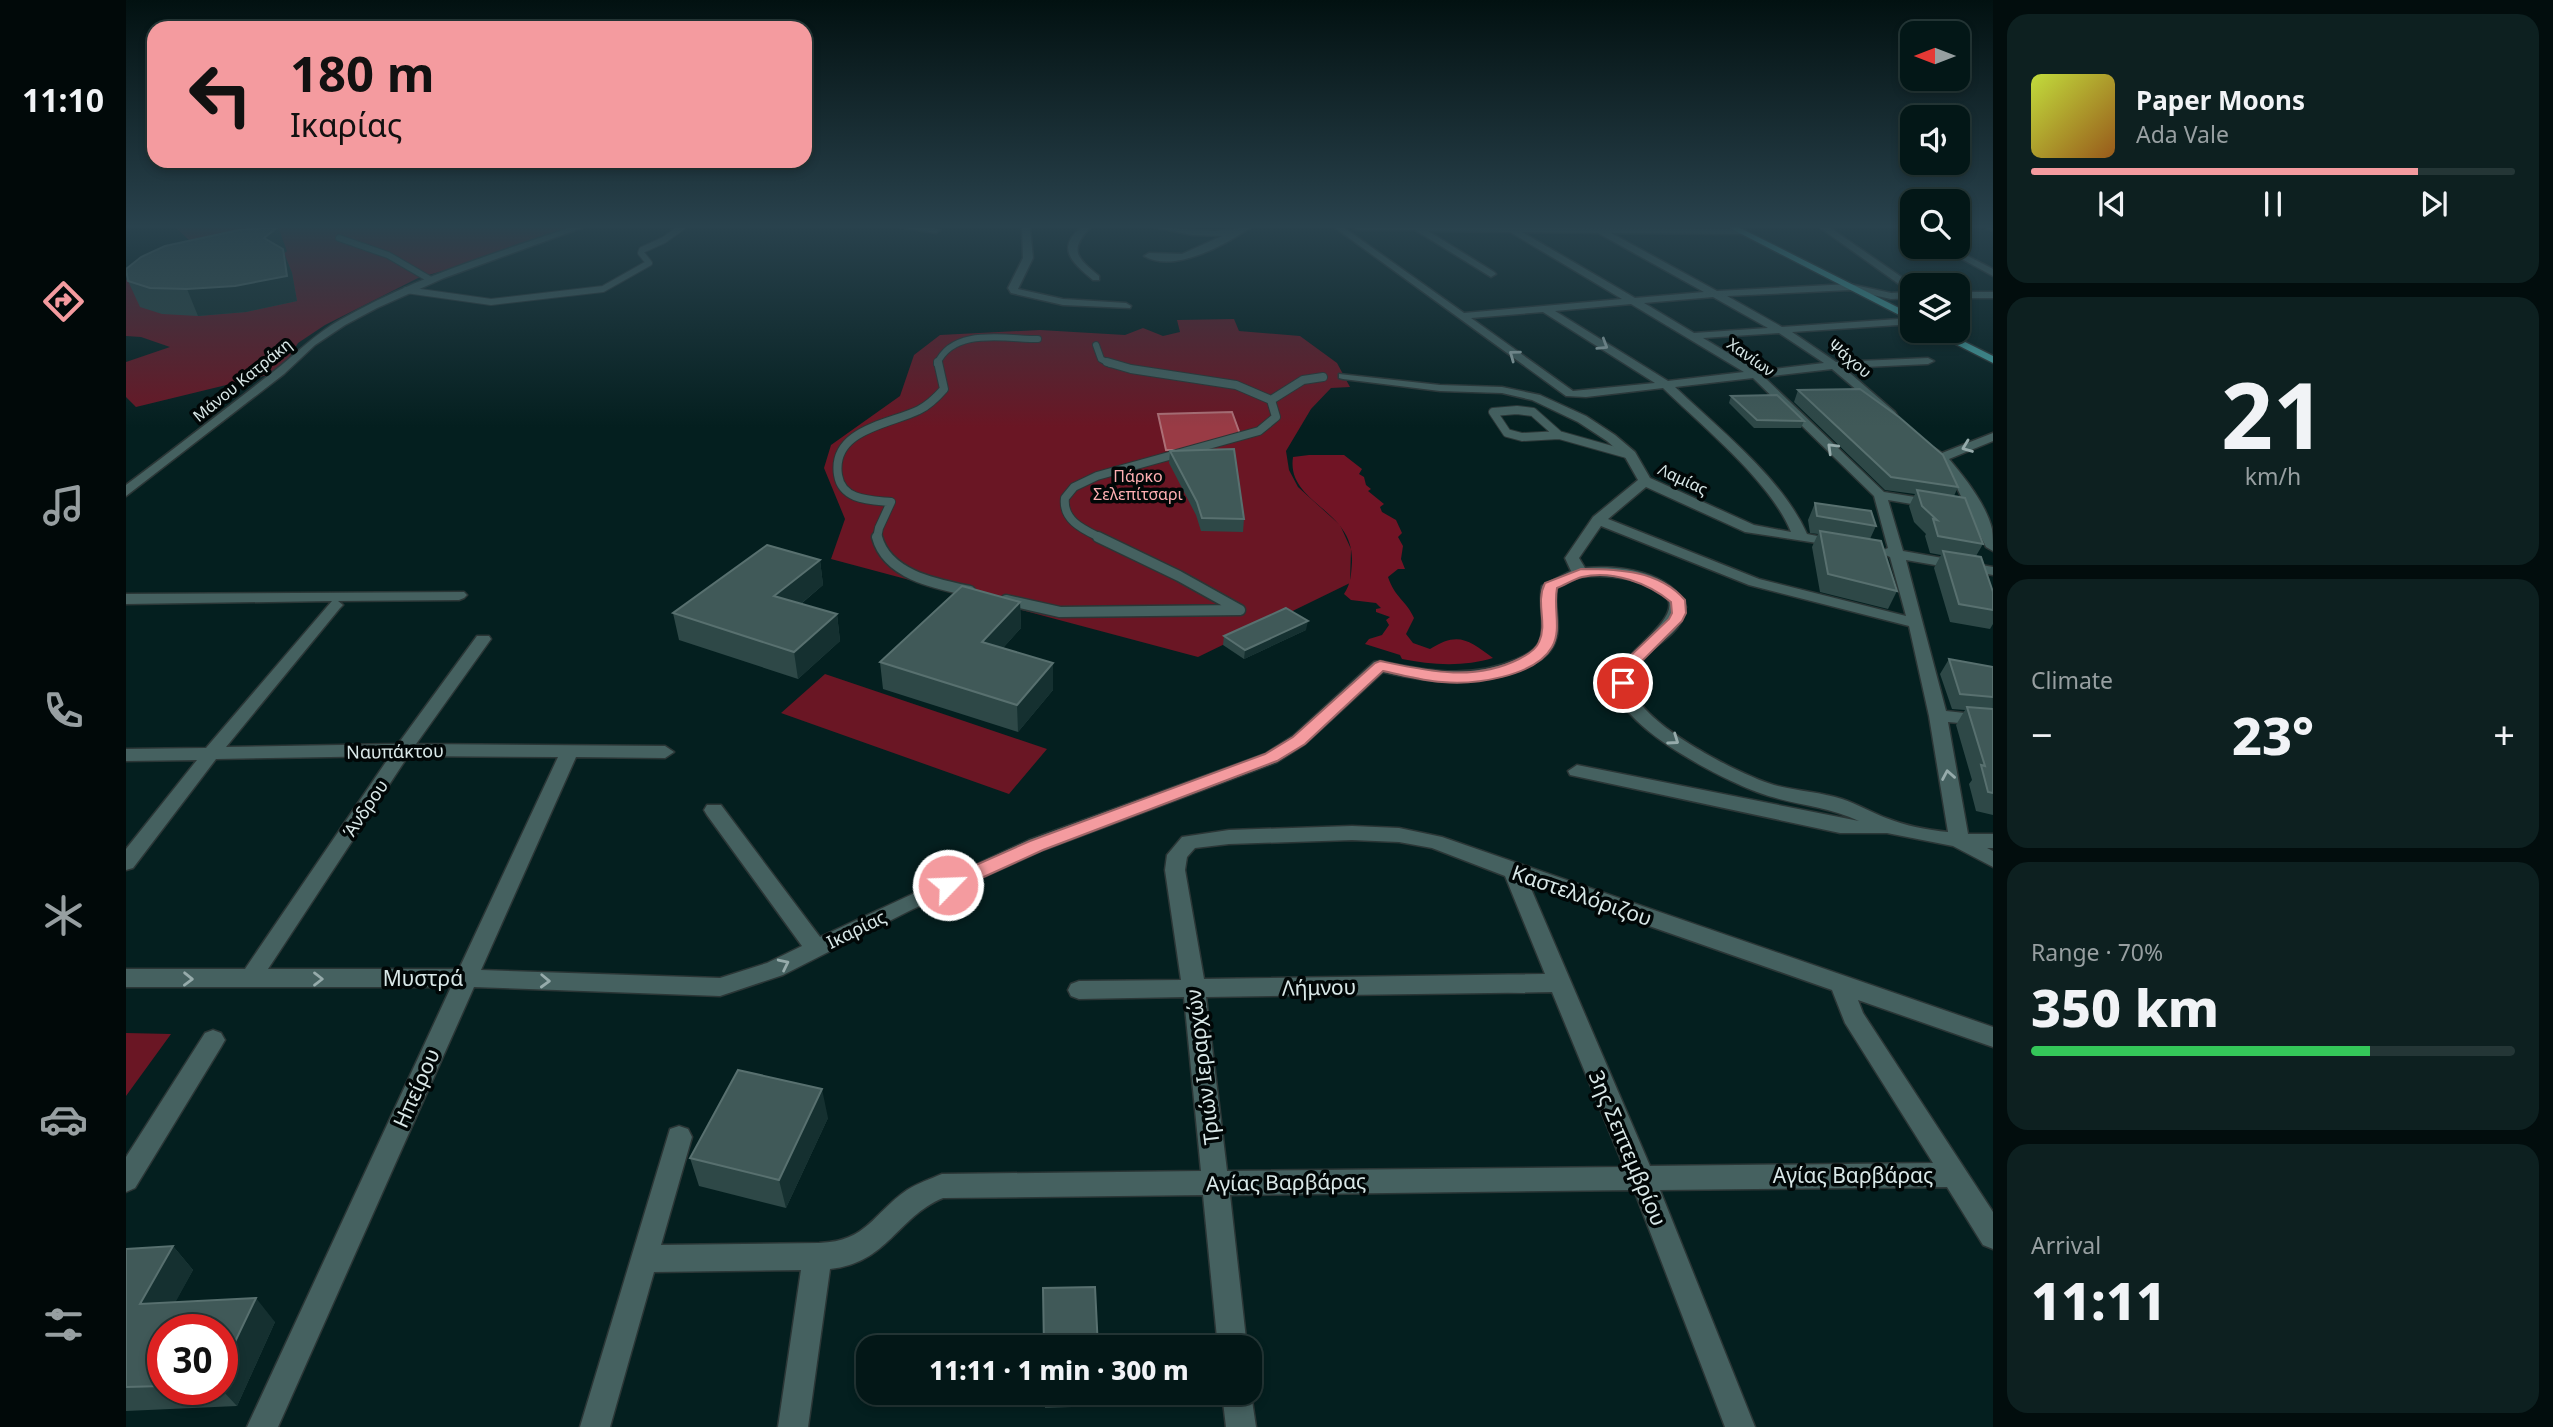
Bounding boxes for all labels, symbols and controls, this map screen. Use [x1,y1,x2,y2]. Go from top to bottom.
north arrow [1900,21,1970,91]
map controls [1900,21,1970,343]
text: 180 m [290,40,435,106]
icon: left [175,49,266,140]
text: 11:10 [22,78,104,121]
text: Paper Moons [2136,82,2305,118]
text: Ικαρίας [290,103,402,146]
button: sound [1900,105,1970,175]
text: Ada Vale [2136,118,2229,150]
icon: previous [2093,185,2131,223]
icon: pause [2254,185,2292,223]
icon: next [2415,185,2453,223]
button: search [1900,189,1970,259]
button: layers [1900,273,1970,343]
icon: directions [39,277,88,326]
street label: Μάνου Κατράκη [188,333,296,427]
street label: Χανίων [1723,333,1779,381]
street label: Ψάχου [1824,333,1876,383]
one-way arrow [1596,337,1609,350]
one-way arrow [1509,351,1522,363]
text: 21 [2221,352,2325,476]
one-way arrow [1961,439,1973,453]
one-way arrow [1827,443,1840,456]
street label: Λαμίας [1655,458,1712,500]
text: km/h [2245,460,2301,492]
park label: Πάρκο Σελεπίτσαρι [1093,465,1183,505]
icon: music [39,481,88,530]
pin [1593,653,1653,713]
icon: arrive [1604,664,1642,702]
text: Climate [2031,664,2113,696]
icon: phone [39,686,88,735]
text: 23° [2232,699,2314,770]
text: − [2031,708,2053,760]
text: + [2493,708,2515,760]
one-way arrow [1666,732,1679,744]
street label: Ναυπάκτου [346,738,444,764]
one-way arrow [1941,769,1956,781]
street label: Άνδρου [337,774,393,842]
position arrow [911,848,985,922]
street label: Καστελλόριζου [1508,858,1656,932]
icon: climate [39,891,88,940]
street label: Ικαρίας [822,904,890,954]
text: Range · 70% [2031,936,2163,968]
one-way arrow [777,959,789,973]
street label: Μυστρά [383,964,463,992]
one-way arrow [183,971,194,986]
one-way arrow [313,971,324,987]
text: 350 km [2031,971,2219,1042]
street label: Λήμνου [1282,972,1356,1002]
one-way arrow [540,973,551,988]
street label: Τριών Ιεραρχών [1179,988,1225,1146]
street label: Ηπείρου [386,1044,446,1132]
street label: 3ης Σεπτεμβρίου [1583,1066,1673,1230]
icon: car [39,1095,88,1144]
street label: Αγίας Βαρβάρας [1773,1161,1933,1189]
street label: Αγίας Βαρβάρας [1206,1167,1366,1197]
text: Arrival [2031,1229,2101,1261]
text: 11:11 [2031,1264,2166,1335]
icon: filters [39,1300,88,1349]
speed limit sign: 30 [147,1314,238,1405]
text: 11:11 · 1 min · 300 m [929,1352,1189,1388]

